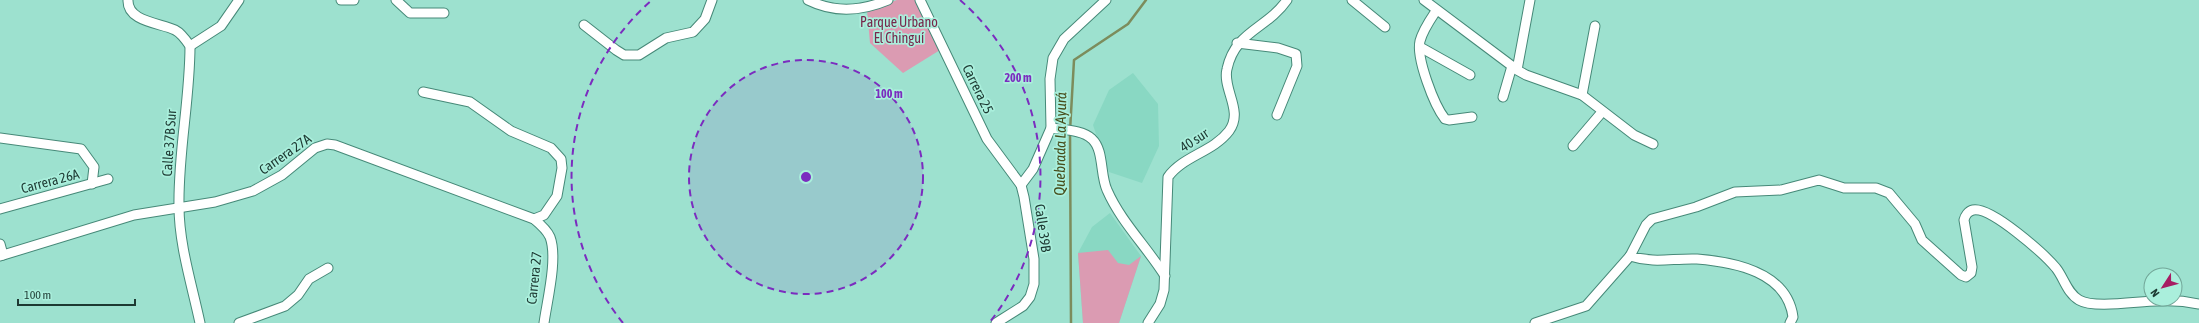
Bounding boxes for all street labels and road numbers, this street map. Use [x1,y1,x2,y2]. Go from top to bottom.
street label: Carrera 25 [959,62,997,116]
street label: Calle 37B Sur [159,108,179,177]
street label: 40 sur [1177,124,1212,155]
street label: Carrera 27A [256,130,314,178]
street label: Carrera 26A [19,166,81,196]
street label: Calle 39B [1032,203,1054,253]
street label: Carrera 27 [523,251,545,305]

